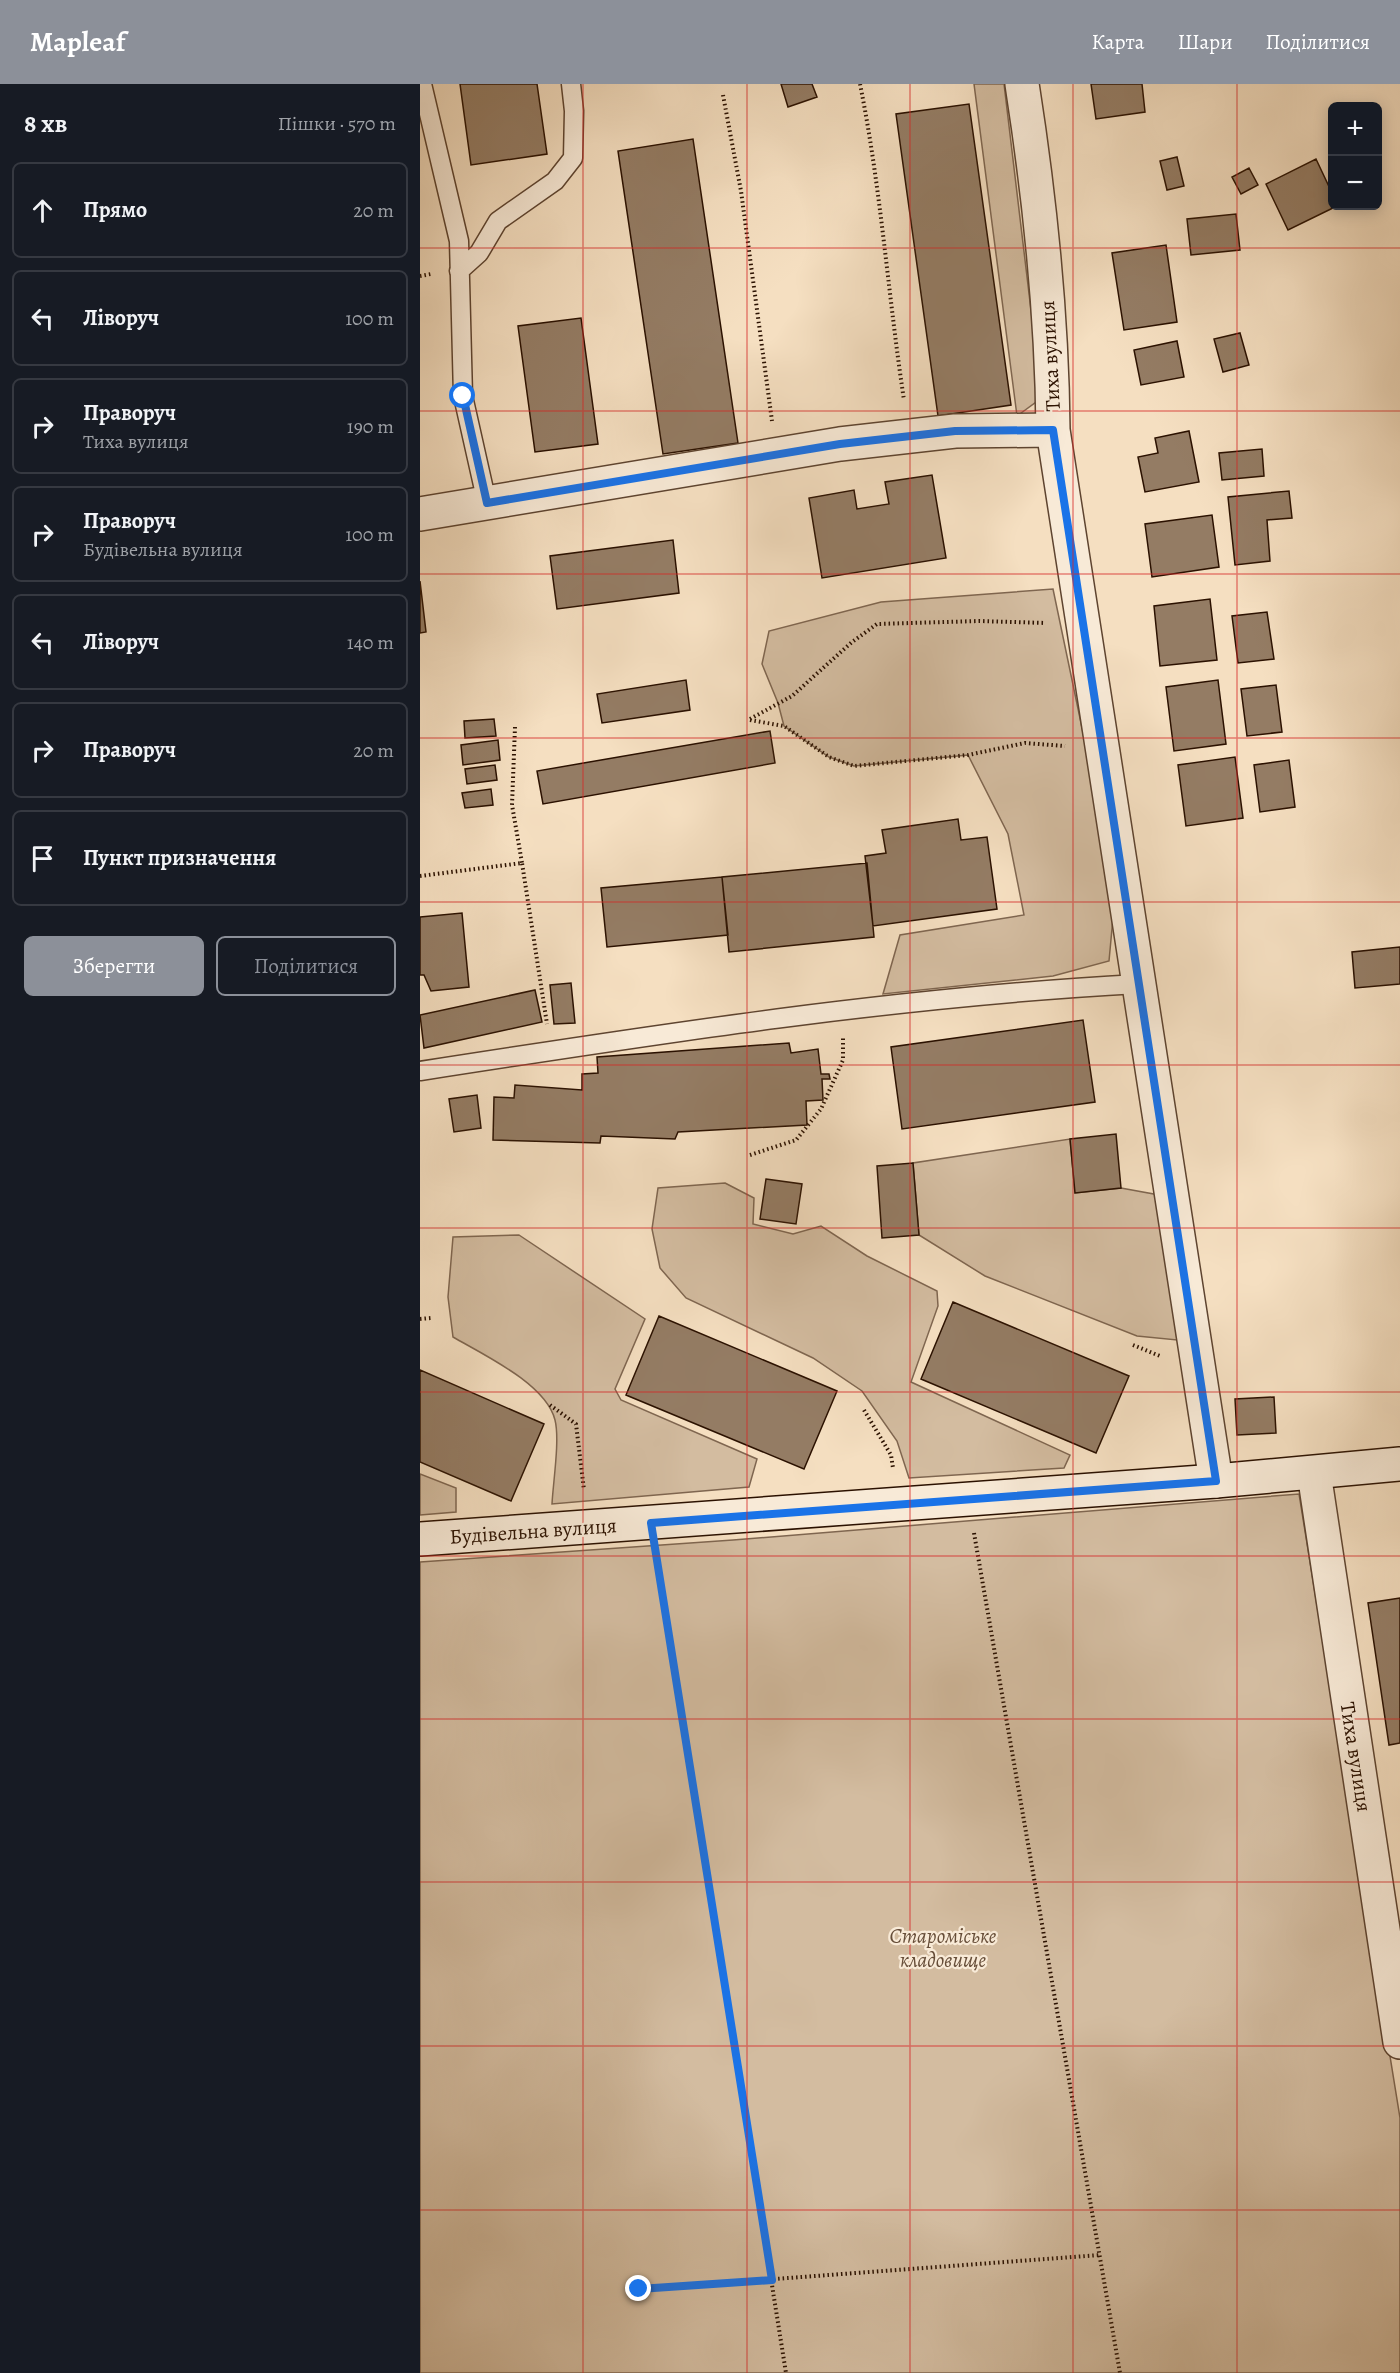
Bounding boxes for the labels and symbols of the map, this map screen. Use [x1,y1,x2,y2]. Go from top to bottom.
street label: Тиха вулиця [1033,300,1067,412]
route start [449,382,475,408]
street label: Будівельна вулиця [448,1511,618,1551]
street label: Тиха вулиця [1333,1700,1379,1814]
park label: Староміське кладовище [890,1922,997,1974]
route end [625,2275,651,2301]

